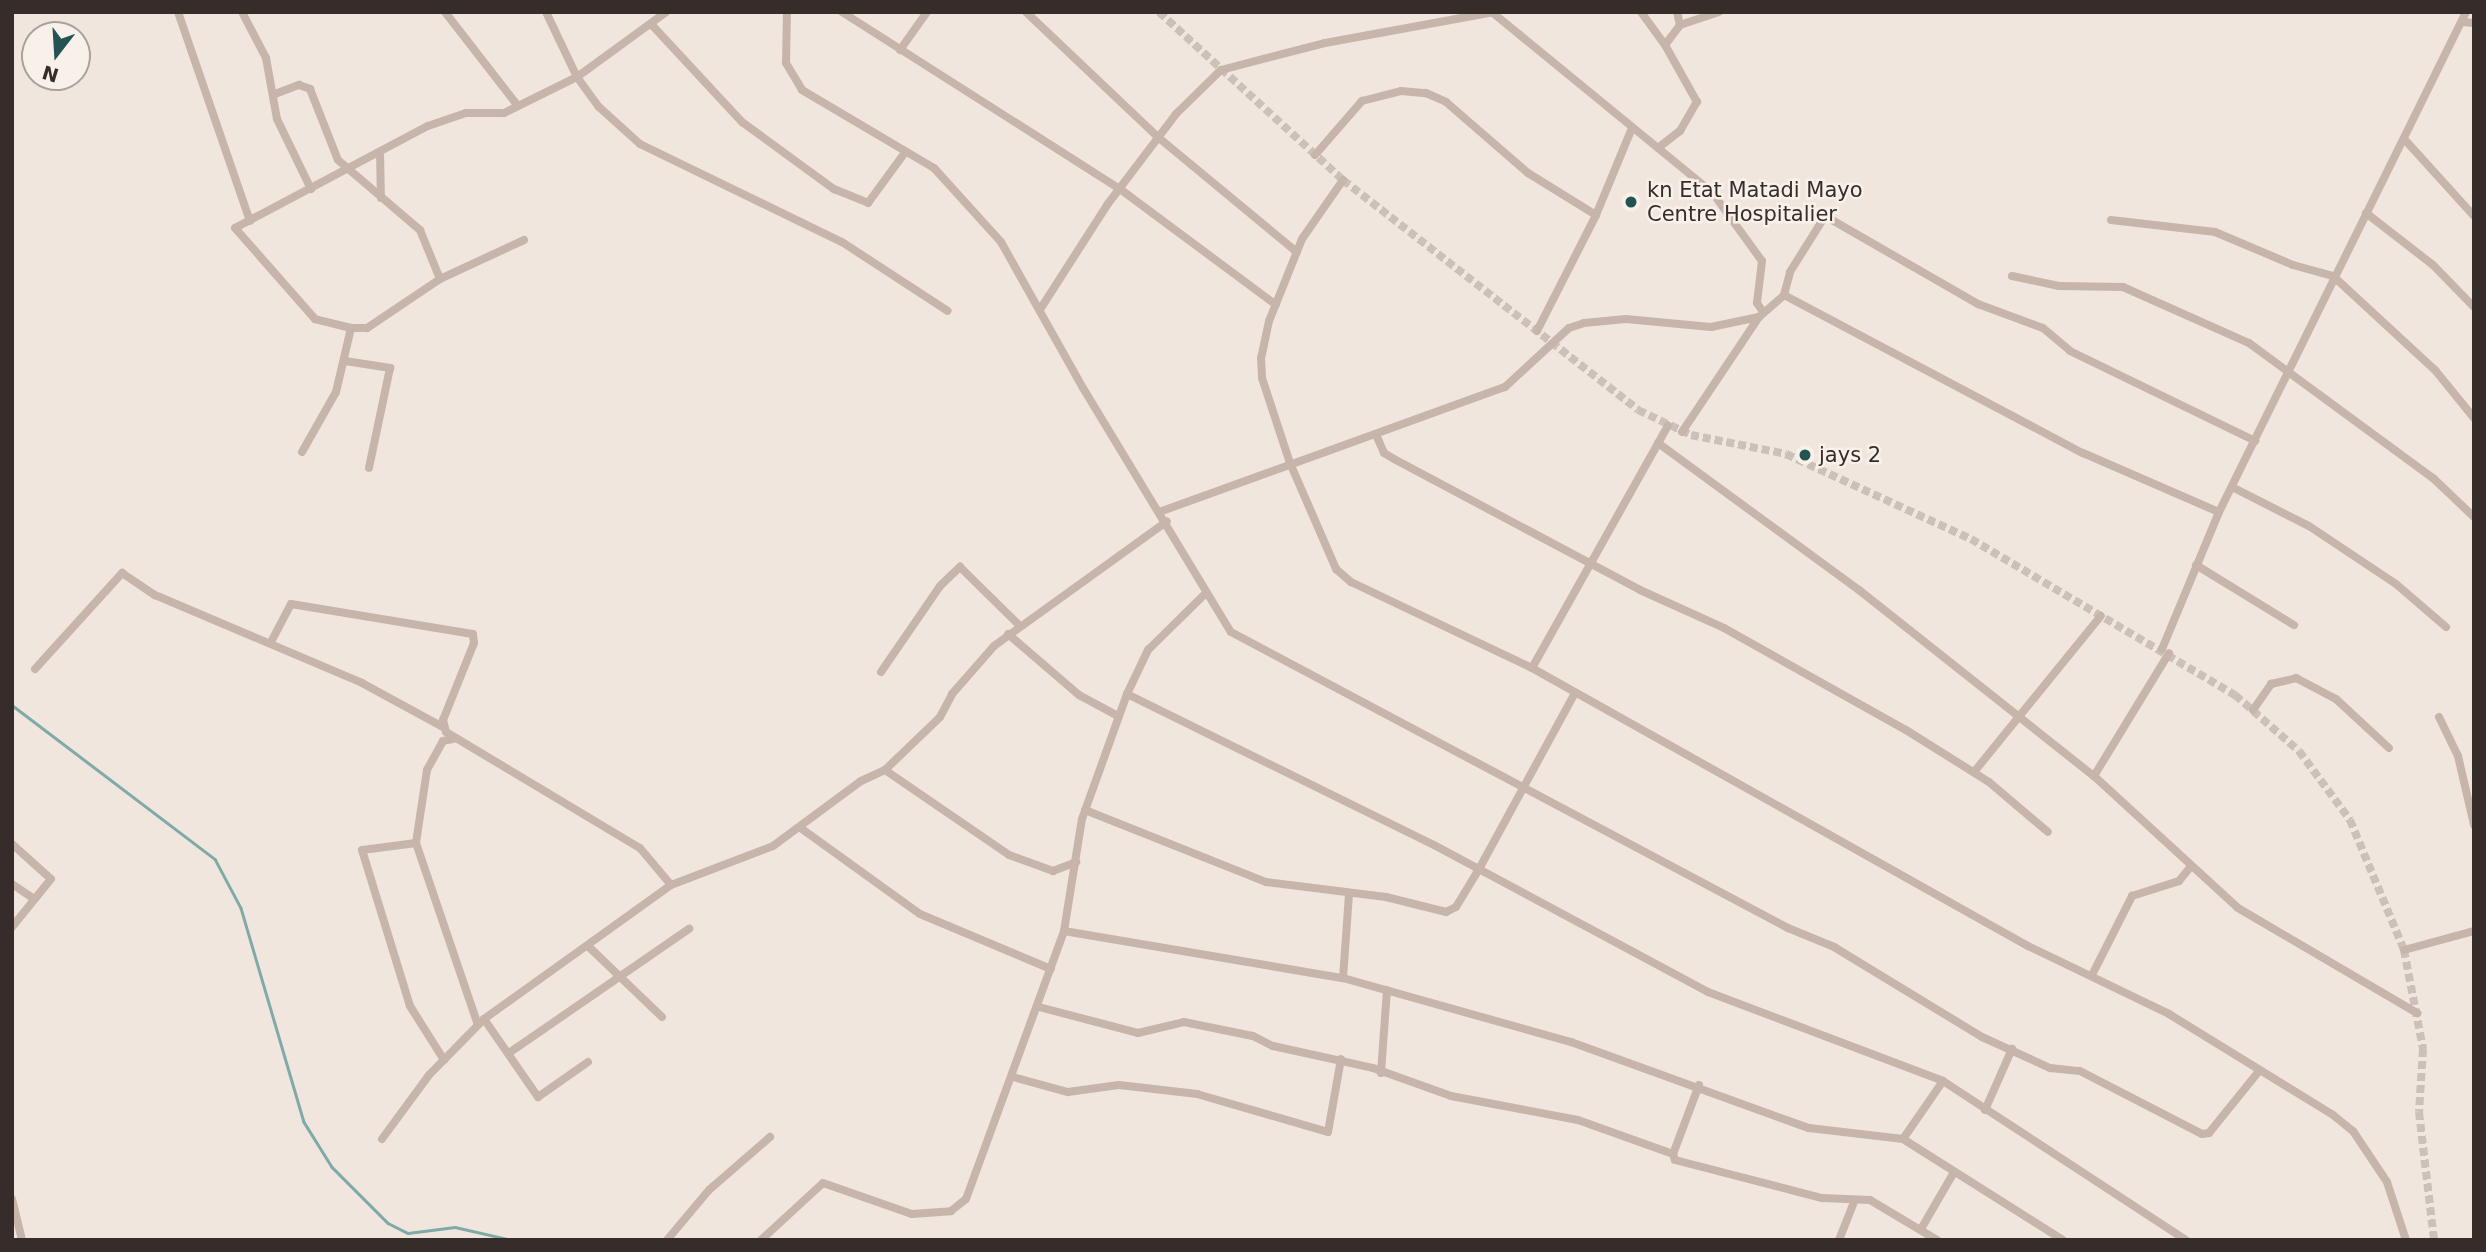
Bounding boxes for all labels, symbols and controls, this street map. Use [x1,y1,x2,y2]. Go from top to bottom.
north arrow [21,21,91,91]
text: N [40,61,61,87]
place label: kn Etat Matadi Mayo Centre Hospitalier [1647,177,1863,227]
marker: kn Etat Matadi Mayo Centre Hospitalier [1621,192,1641,212]
place label: jays 2 [1819,442,1881,468]
marker: jays 2 [1797,447,1813,463]

